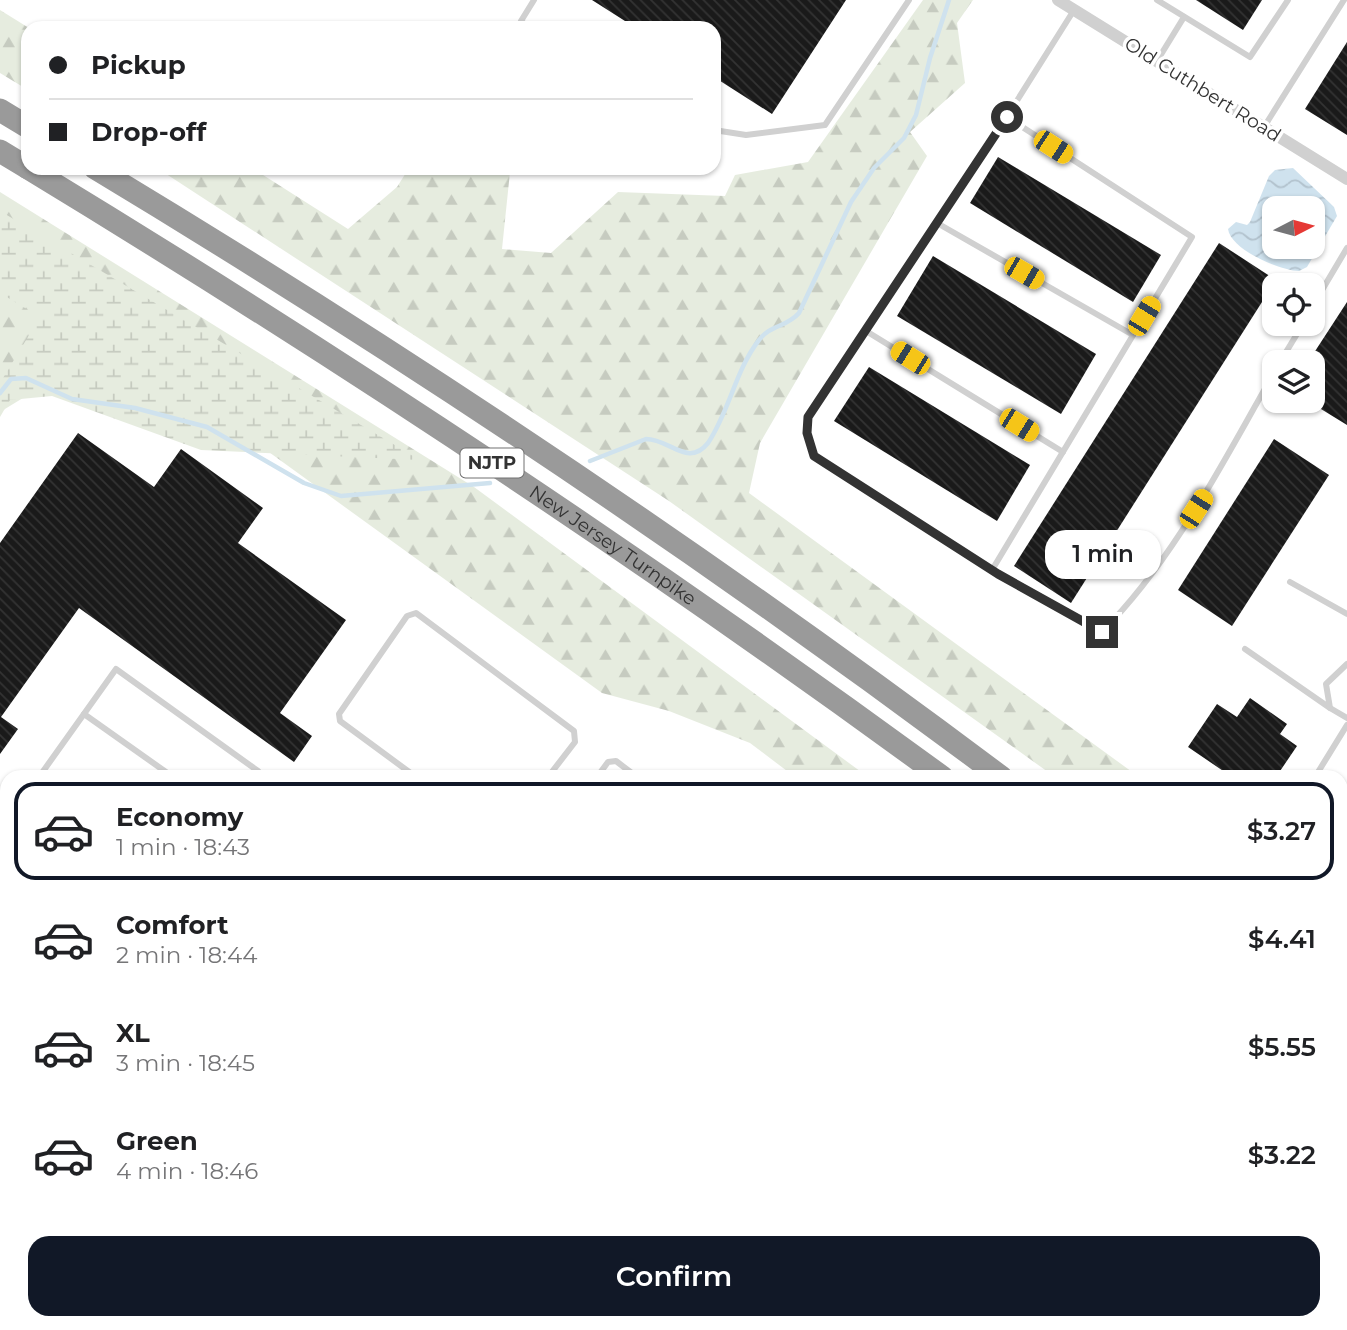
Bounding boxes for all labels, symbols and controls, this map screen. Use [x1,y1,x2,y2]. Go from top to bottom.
street label: Old Cuthbert Road [1120,32,1285,147]
text: Pickup [91,49,186,81]
route start [991,101,1023,133]
text: Drop-off [91,116,206,148]
car [1030,127,1077,167]
north arrow [1262,196,1325,259]
map controls [1262,196,1325,413]
car [1001,253,1048,293]
button: locate [1262,273,1325,336]
car [1125,293,1164,339]
car [887,338,934,378]
button: layers [1262,350,1325,413]
car [996,405,1043,445]
road number: NJTP [461,448,524,477]
street label: New Jersey Turnpike [525,480,701,610]
car [1176,486,1217,532]
callout: 1 min [1044,530,1160,580]
text: 1 min [1072,540,1134,568]
route end [1086,616,1118,648]
icon: car [32,800,95,863]
text: Economy [116,801,243,833]
text: $3.27 [1247,815,1316,847]
text: 1 min · 18:43 [116,833,250,861]
icon: car [32,908,95,971]
text: Comfort [116,909,228,941]
text: $4.41 [1248,923,1316,955]
text: 2 min · 18:44 [116,941,257,969]
icon: car [32,1016,95,1079]
text: XL [116,1017,150,1049]
text: $5.55 [1248,1031,1316,1063]
text: 3 min · 18:45 [116,1049,255,1077]
icon: car [32,1124,95,1187]
text: Green [116,1125,198,1157]
text: $3.22 [1248,1139,1316,1171]
text: 4 min · 18:46 [116,1157,258,1185]
button: Confirm [28,1236,1320,1316]

